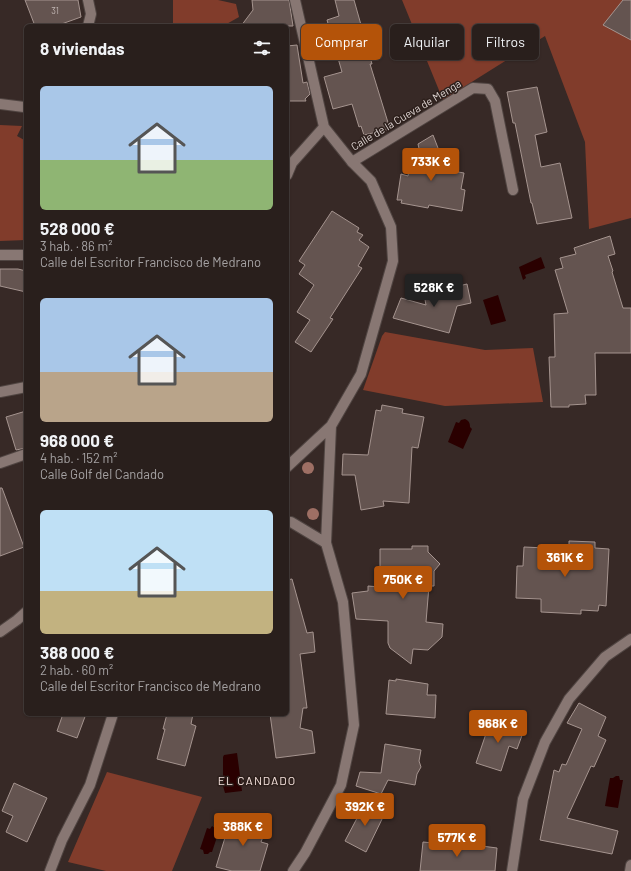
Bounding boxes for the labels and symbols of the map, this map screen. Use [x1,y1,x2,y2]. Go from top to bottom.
house number: 31 [51,5,59,16]
street label: Calle de la Cueva de Menga [348,76,463,153]
pin: 733K € [398,148,464,182]
pin: 528K € [401,274,467,308]
pin: 361K € [532,544,598,578]
pin: 750K € [370,566,436,600]
pin: 968K € [465,710,531,744]
district label: EL CANDADO [218,773,296,787]
pin: 392K € [332,793,398,827]
pin: 388K € [210,813,276,847]
pin: 577K € [424,824,490,858]

